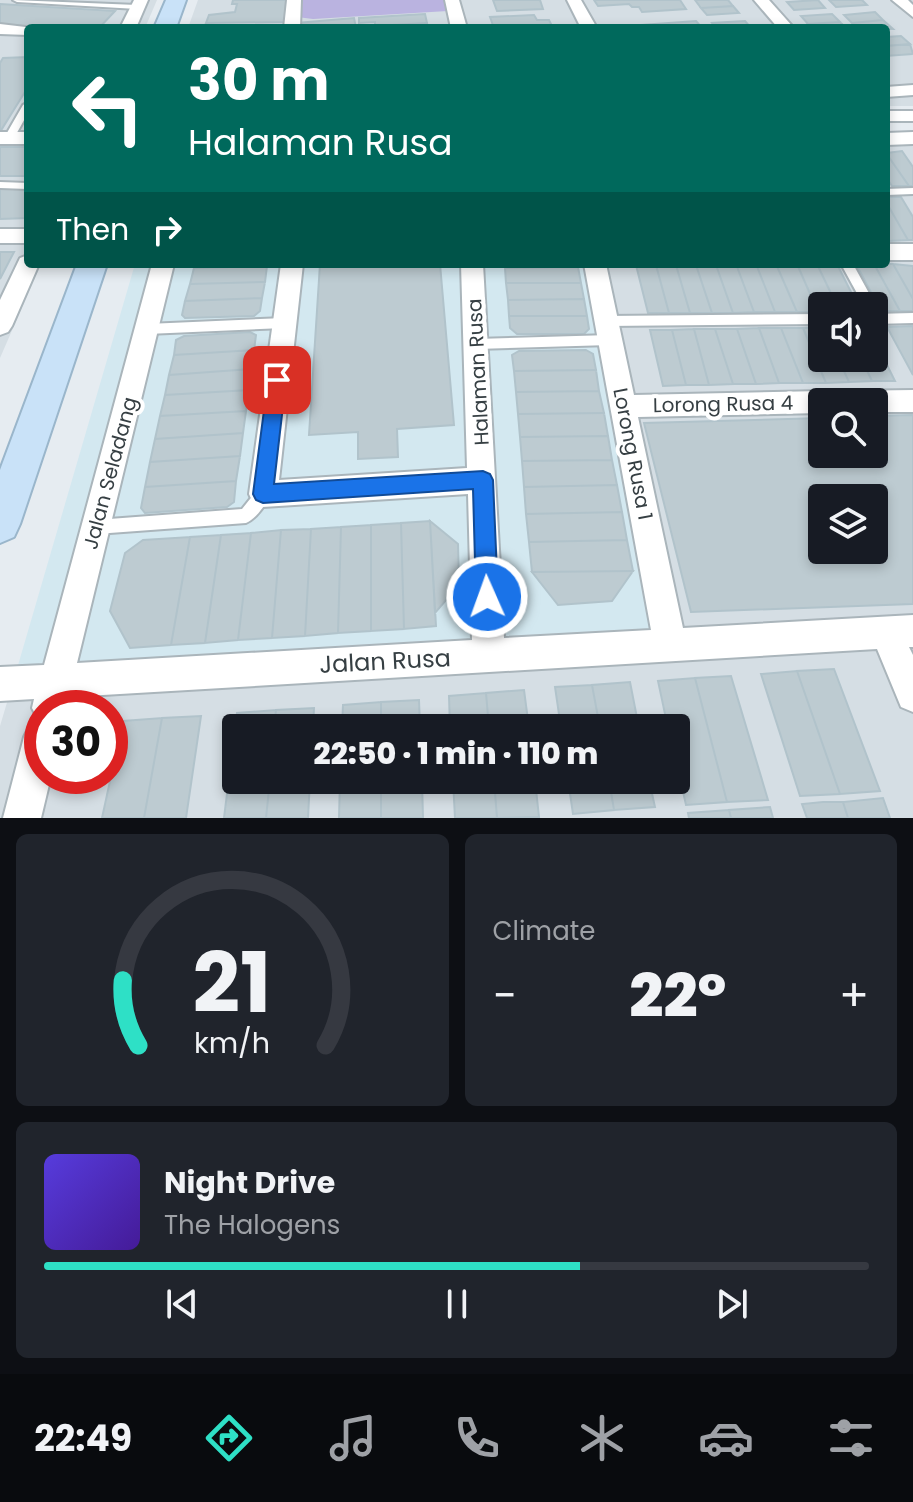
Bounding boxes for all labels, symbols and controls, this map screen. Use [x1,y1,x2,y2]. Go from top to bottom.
text: 30 m [188,41,330,120]
icon: left [56,56,160,160]
text: Halaman Rusa [188,117,453,168]
text: Then [56,208,129,251]
icon: right [145,208,189,252]
map controls [808,292,888,564]
button: sound [808,292,888,372]
street label: Halaman Rusa [460,298,496,446]
pin [243,346,311,414]
icon: arrive [255,358,299,402]
street label: Lorong Rusa 1 [606,386,660,522]
button: search [808,388,888,468]
street label: Lorong Rusa 4 [653,389,793,419]
street label: Jalan Seladang [76,394,144,552]
button: layers [808,484,888,564]
position arrow [445,555,529,639]
street label: Jalan Rusa [318,641,452,681]
speed limit sign: 30 [24,690,128,794]
text: 22:50 · 1 min · 110 m [314,732,598,775]
text: Climate [493,913,595,949]
text: 21 [193,925,272,1041]
text: 22° [629,954,726,1038]
text: − [493,965,517,1026]
text: + [839,965,869,1026]
text: km/h [194,1023,270,1063]
text: Night Drive [164,1161,335,1204]
text: The Halogens [164,1207,340,1243]
icon: previous [160,1282,204,1326]
icon: pause [435,1282,479,1326]
icon: next [710,1282,754,1326]
icon: directions [201,1410,257,1466]
icon: music [325,1410,381,1466]
icon: phone [449,1410,505,1466]
icon: climate [574,1410,630,1466]
icon: car [698,1410,754,1466]
icon: filters [823,1410,879,1466]
text: 22:49 [34,1413,132,1464]

